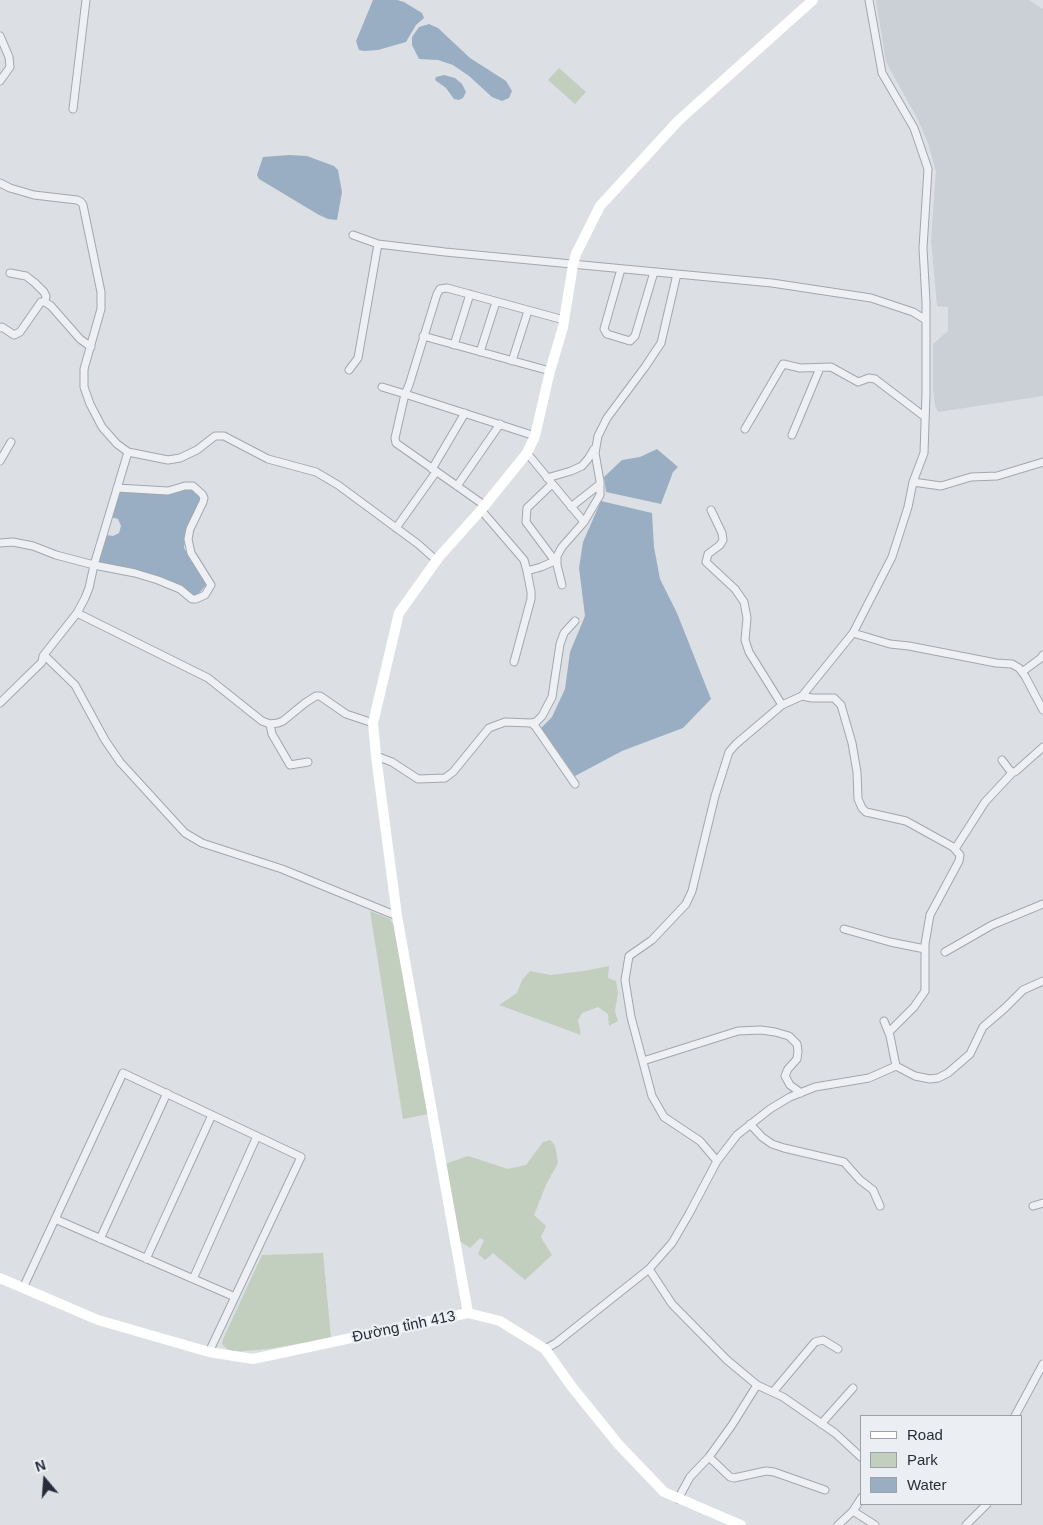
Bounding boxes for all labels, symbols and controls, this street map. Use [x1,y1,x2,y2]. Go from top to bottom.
street label: Đường tỉnh 413 [351,1307,457,1347]
legend [860,1415,1023,1505]
text: Road [907,1426,943,1443]
text: Park [907,1451,938,1468]
north arrow [20,1455,70,1505]
text: N [33,1457,48,1475]
text: Water [907,1476,946,1493]

